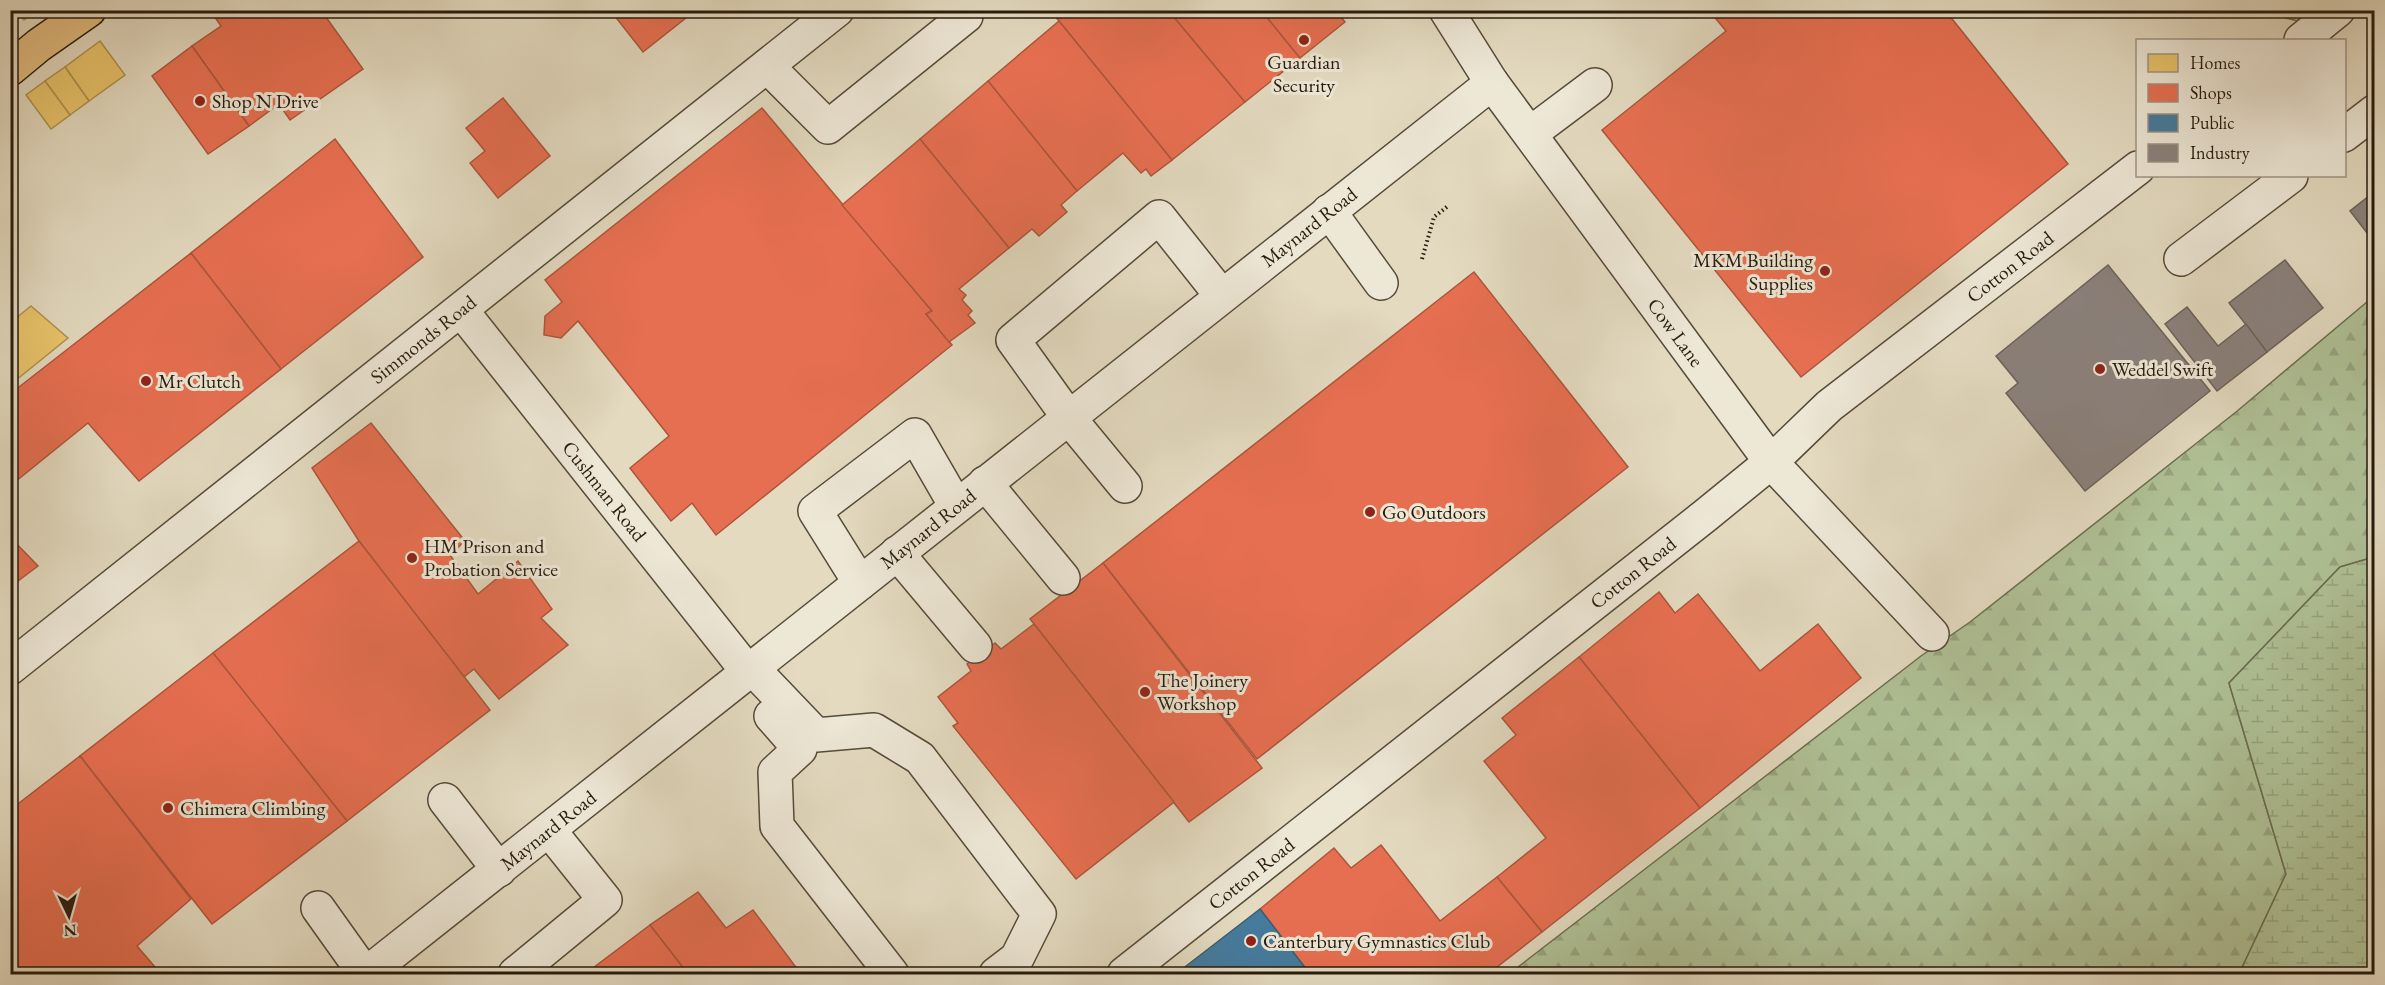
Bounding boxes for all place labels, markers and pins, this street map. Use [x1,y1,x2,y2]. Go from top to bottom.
marker: Guardian Security [1297,33,1311,47]
place label: Guardian Security [1267,49,1341,98]
place label: Shop N Drive [212,88,319,114]
marker: Shop N Drive [193,94,207,108]
place label: MKM Building Supplies [1693,247,1813,296]
marker: MKM Building Supplies [1818,264,1832,278]
place label: Weddel Swift [2112,356,2214,382]
marker: Weddel Swift [2093,362,2107,376]
place label: Mr Clutch [158,368,241,394]
marker: Mr Clutch [139,374,153,388]
place label: Go Outdoors [1382,499,1486,525]
marker: Go Outdoors [1363,505,1377,519]
place label: HM Prison and Probation Service [424,533,558,582]
marker: HM Prison and Probation Service [405,551,419,565]
place label: The Joinery Workshop [1157,667,1248,716]
marker: The Joinery Workshop [1138,685,1152,699]
place label: Chimera Climbing [180,795,326,821]
marker: Chimera Climbing [161,801,175,815]
place label: Canterbury Gymnastics Club [1263,928,1490,954]
marker: Canterbury Gymnastics Club [1244,934,1258,948]

